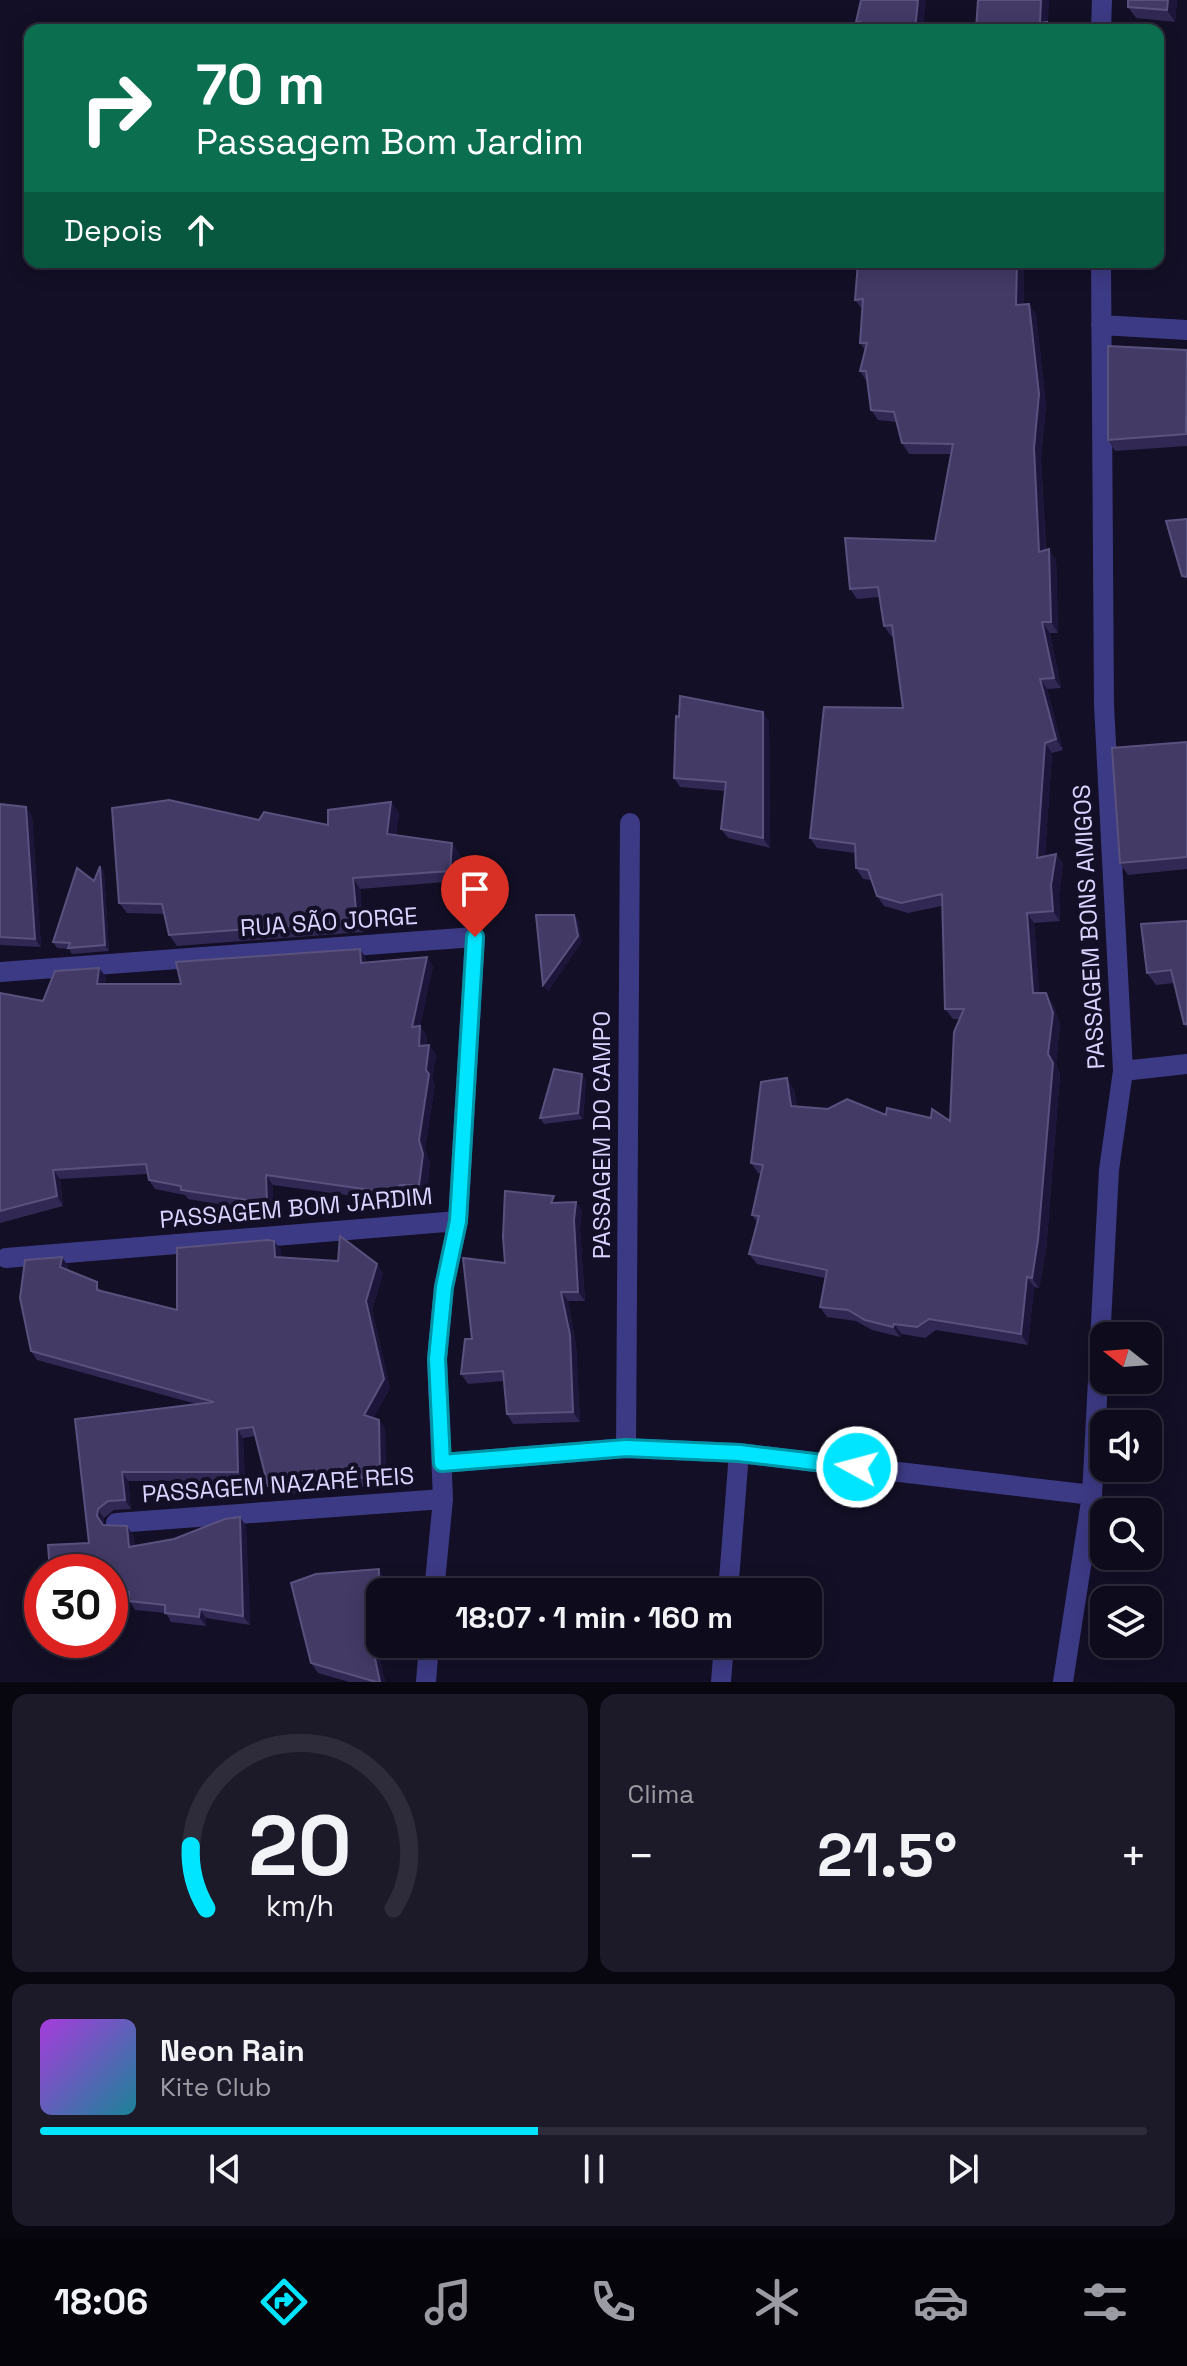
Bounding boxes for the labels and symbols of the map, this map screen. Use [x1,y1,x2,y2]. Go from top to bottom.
street label: PASSAGEM BONS AMIGOS [1066,784,1111,1070]
pin [441,855,509,937]
street label: RUA SÃO JORGE [239,900,419,943]
street label: PASSAGEM DO CAMPO [586,1011,617,1259]
street label: PASSAGEM BOM JARDIM [158,1180,434,1235]
north arrow [1090,1322,1162,1394]
position arrow [815,1425,899,1509]
street label: PASSAGEM NAZARÉ REIS [141,1460,415,1509]
speed limit sign: 30 [24,1554,128,1658]

